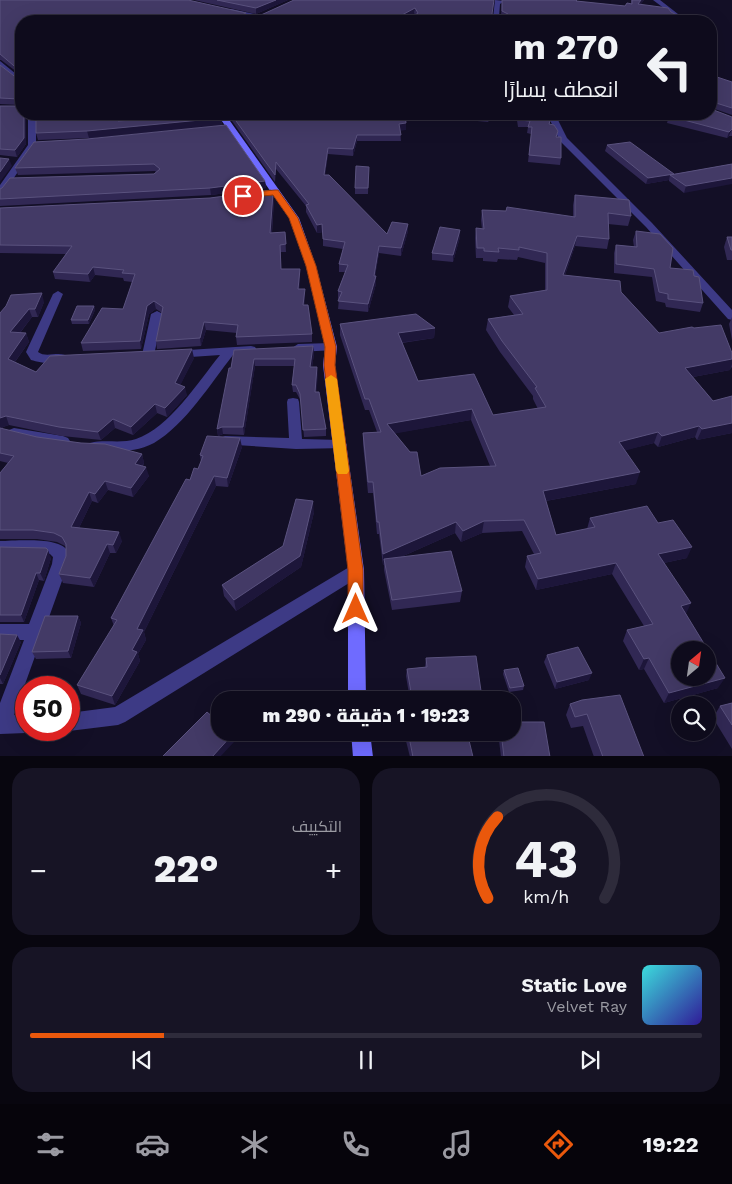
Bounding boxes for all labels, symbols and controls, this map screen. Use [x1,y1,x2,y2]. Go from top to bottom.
text: 270 m [513,26,619,68]
icon: left [637,35,702,100]
text: انعطف يسارًا [503,77,619,102]
pin [222,175,264,217]
icon: arrive [229,182,257,210]
position arrow [329,582,381,634]
north arrow [671,641,716,686]
map controls [671,641,716,741]
speed limit sign: 50 [15,676,80,741]
button: search [671,696,716,741]
text: 19:23 · 1 دقيقة · 290 m [262,704,470,727]
text: التكييف [292,817,342,836]
text: 43 [514,829,578,890]
text: 22° [154,847,218,891]
text: − [30,854,47,887]
text: + [325,854,342,887]
text: km/h [523,886,569,907]
text: Static Love [522,974,627,997]
text: Velvet Ray [547,997,627,1016]
icon: previous [128,1046,156,1074]
icon: pause [352,1046,380,1074]
icon: next [576,1046,604,1074]
icon: filters [33,1127,68,1162]
icon: car [135,1127,170,1162]
icon: climate [237,1127,272,1162]
icon: phone [338,1127,373,1162]
icon: music [440,1127,475,1162]
icon: directions [541,1127,576,1162]
text: 19:22 [643,1132,699,1157]

